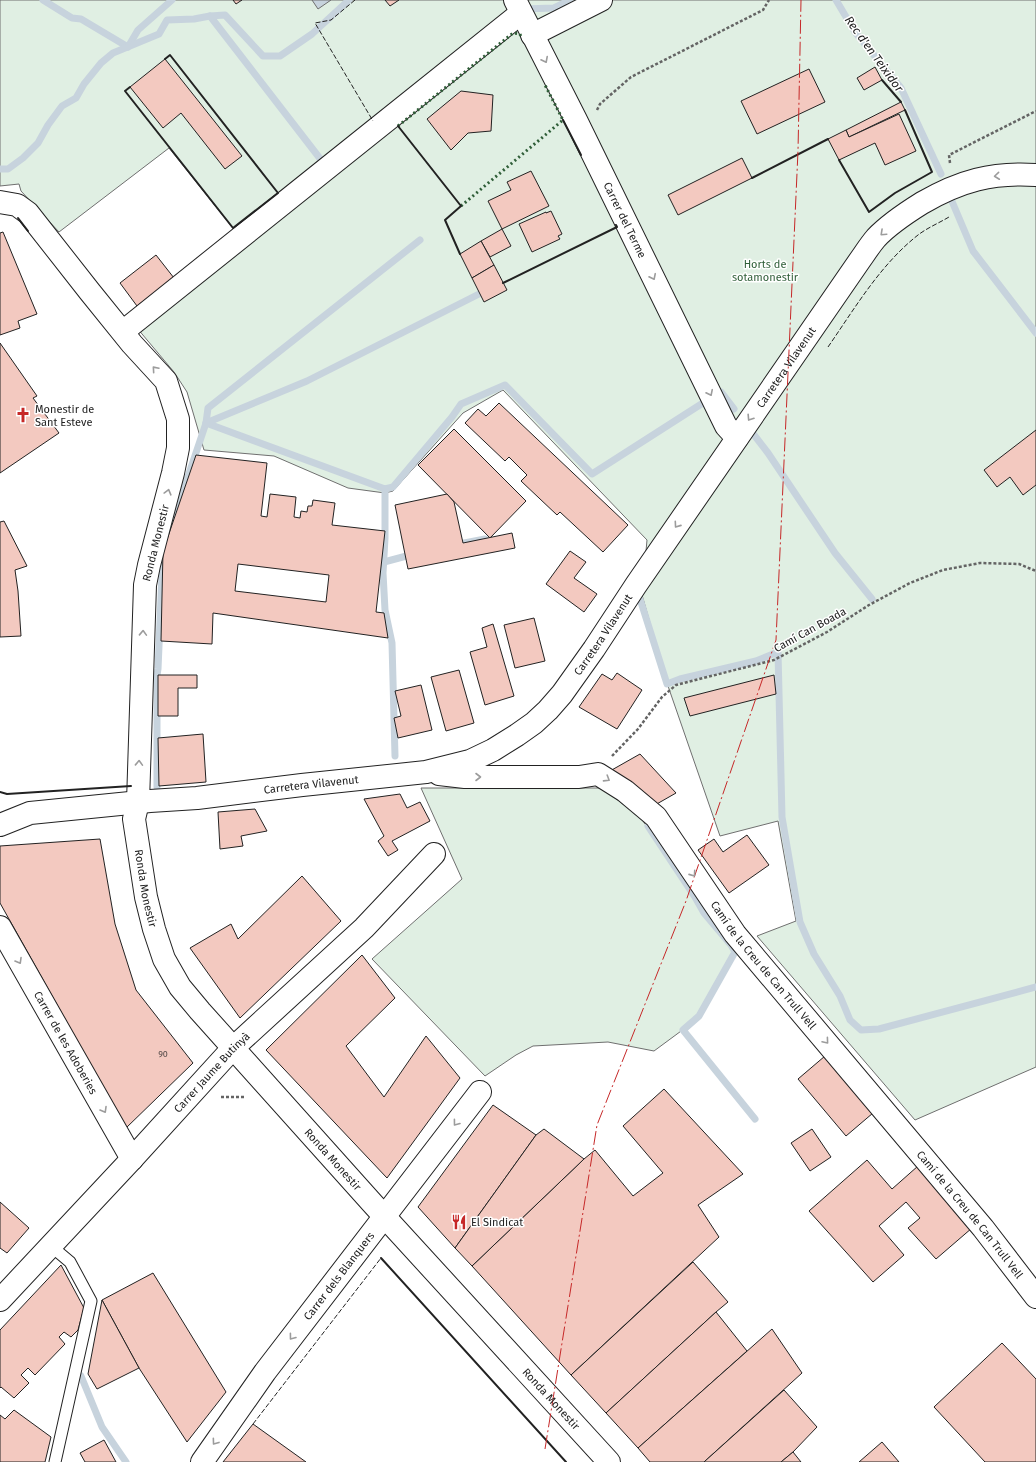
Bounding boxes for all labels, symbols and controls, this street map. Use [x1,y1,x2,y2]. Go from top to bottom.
water label: Rec d'en Teixidor [842,13,906,95]
one-way arrow [540,56,548,63]
one-way arrow [994,171,1000,180]
street label: Carrer del Terme [601,180,649,260]
one-way arrow [880,228,887,235]
park label: Horts de sotamonestir [732,258,799,284]
one-way arrow [648,272,656,280]
street label: Carretera Vilavenut [754,324,818,410]
one-way arrow [153,367,160,374]
one-way arrow [705,389,713,397]
place label: Monestir de Sant Esteve [35,403,94,429]
church icon: Monestir de Sant Esteve [14,406,32,424]
one-way arrow [747,414,755,421]
one-way arrow [164,489,172,496]
street label: Ronda Monestir [140,503,172,583]
one-way arrow [674,521,682,528]
street label: Carretera Vilavenut [571,591,635,678]
street label: Camí Can Boada [772,605,848,655]
one-way arrow [139,630,148,636]
one-way arrow [135,760,143,766]
street label: Carretera Vilavenut [263,773,359,796]
one-way arrow [475,773,481,781]
one-way arrow [603,775,610,782]
street label: Ronda Monestir [132,848,160,929]
one-way arrow [688,869,695,876]
street label: Camí de la Creu de Can Trull Vell [708,899,819,1032]
one-way arrow [15,957,22,964]
street label: Carrer de les Adoberies [31,989,100,1096]
street label: Carrer Jaume Butinyà [171,1029,252,1115]
one-way arrow [821,1037,828,1044]
house number: 90 [158,1049,168,1059]
one-way arrow [100,1106,107,1113]
one-way arrow [454,1118,461,1125]
street label: Ronda Monestir [302,1126,365,1194]
street label: Camí de la Creu de Can Trull Vell [914,1148,1026,1281]
restaurant icon: El Sindicat [450,1213,468,1231]
place label: El Sindicat [471,1216,523,1229]
street label: Carrer dels Blanquers [301,1229,377,1323]
one-way arrow [290,1333,297,1340]
street label: Ronda Monestir [520,1365,583,1433]
one-way arrow [213,1438,220,1445]

